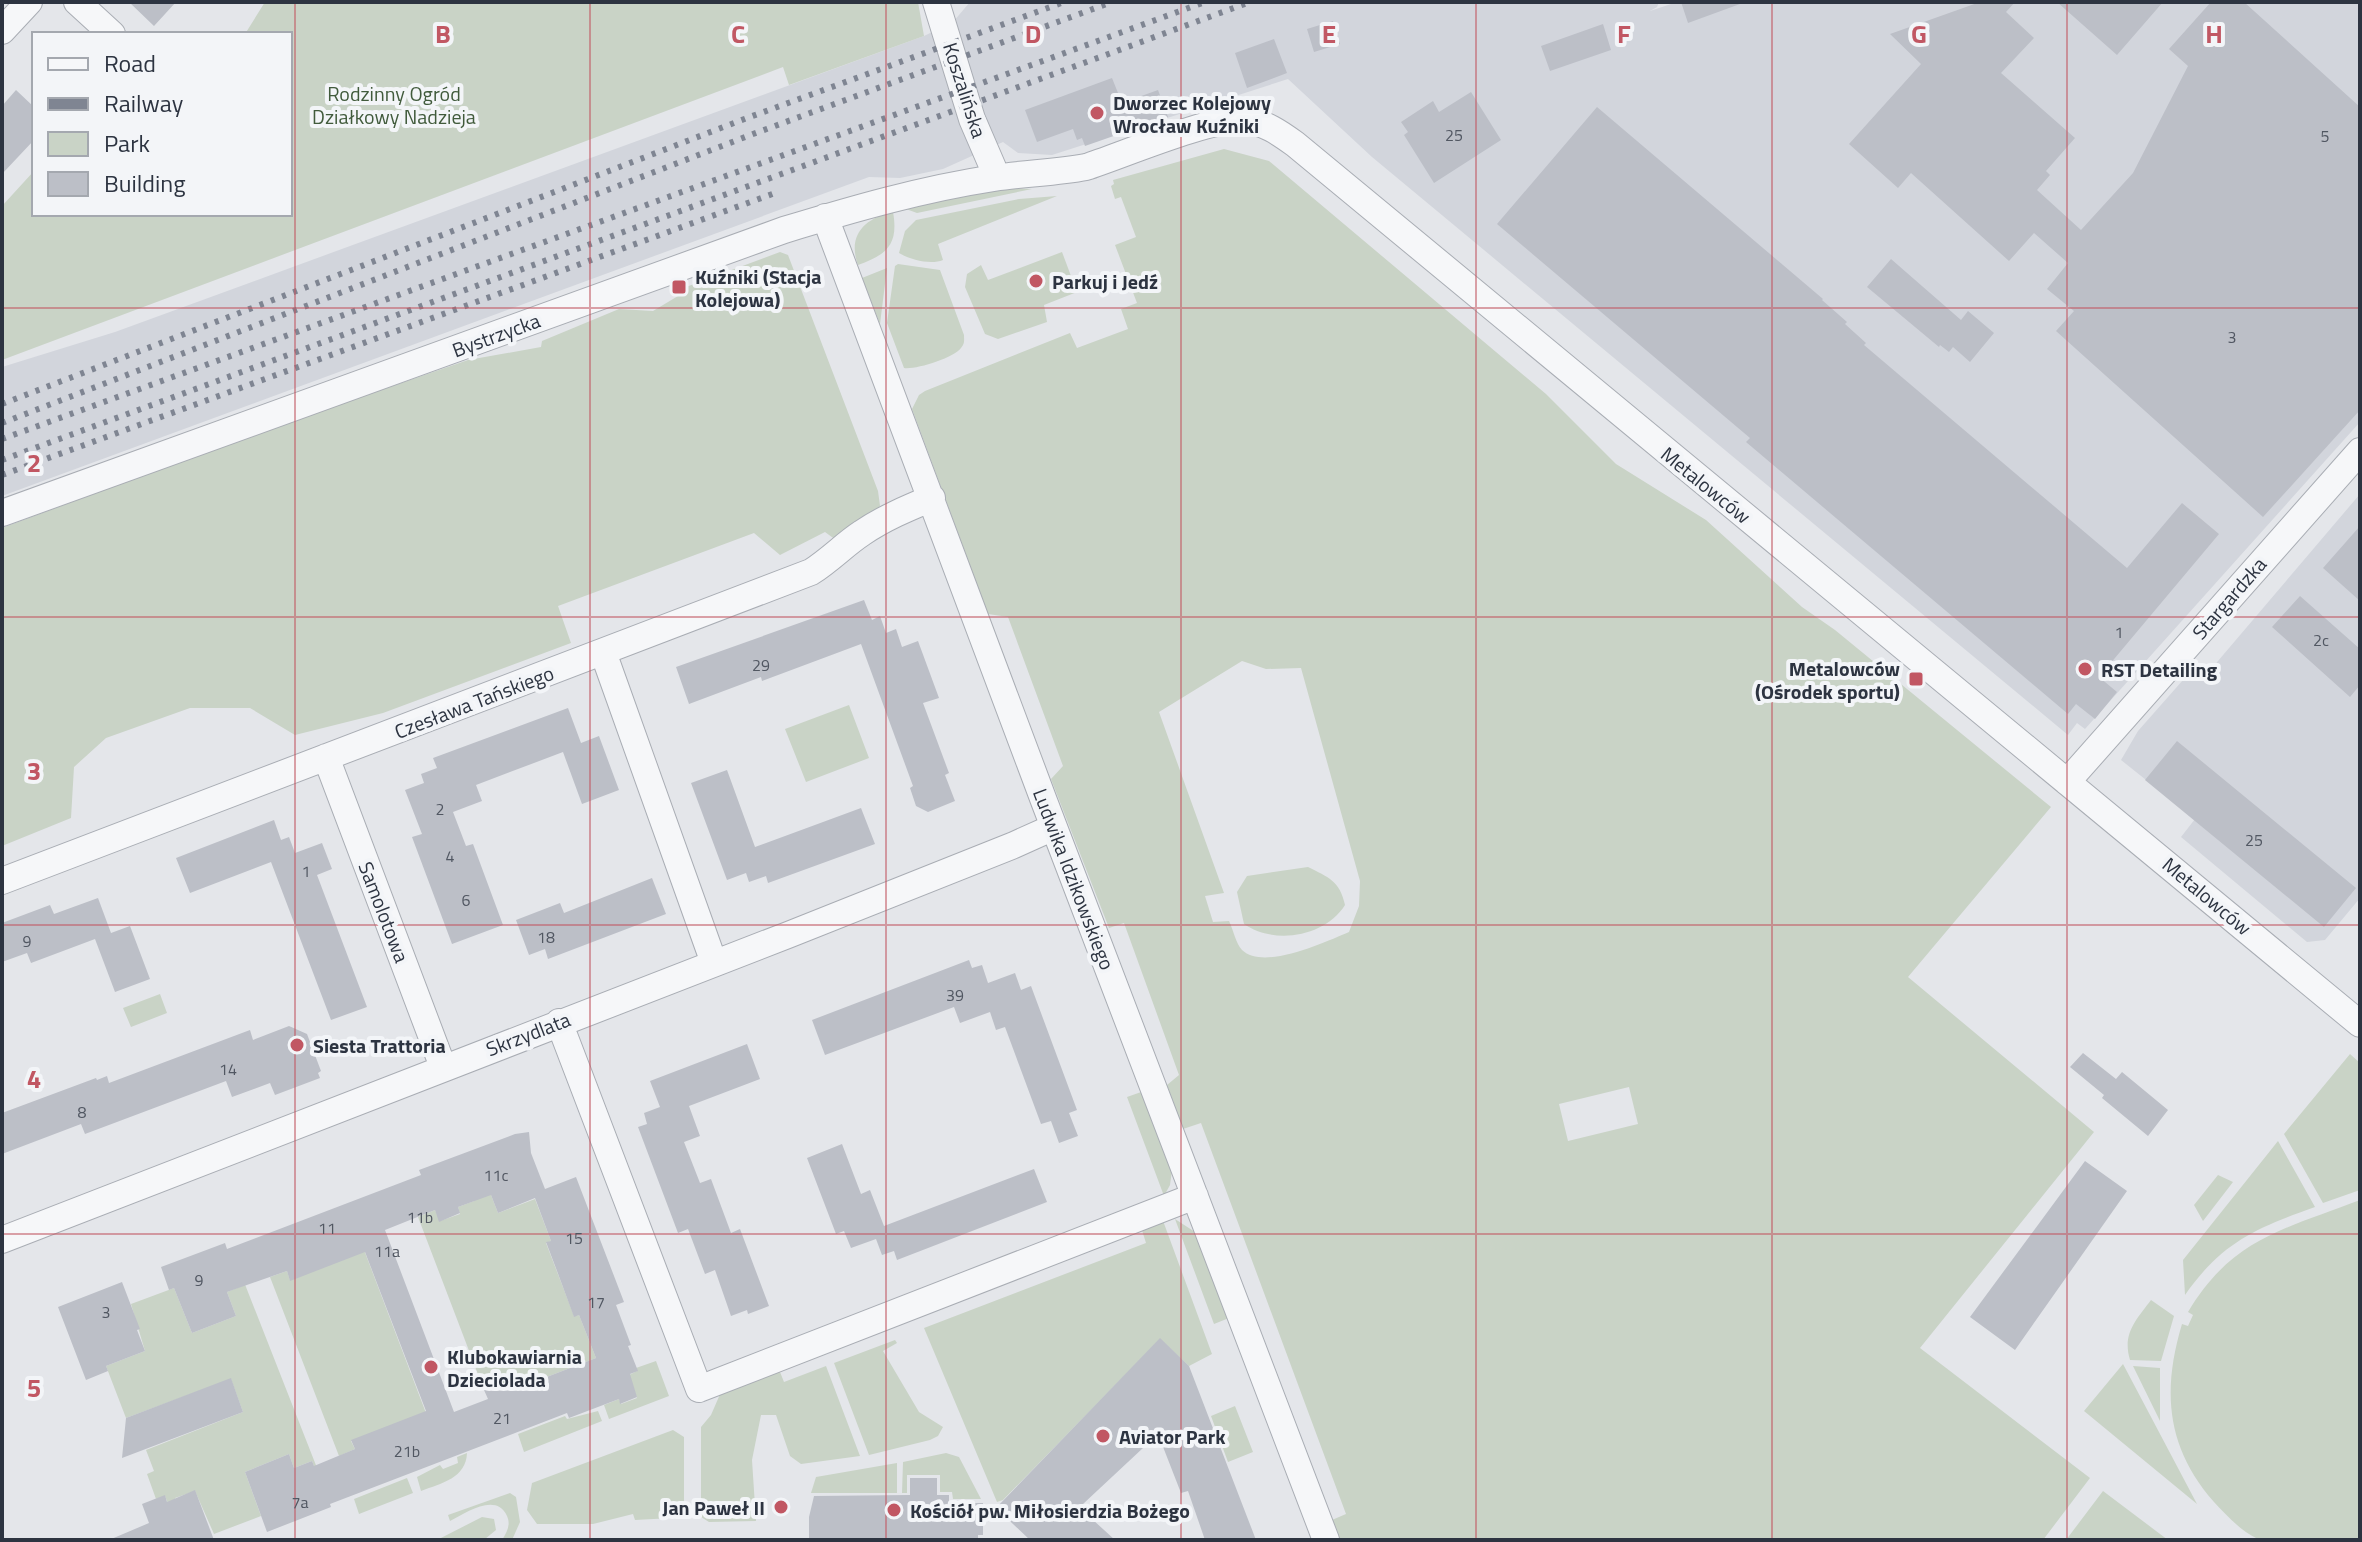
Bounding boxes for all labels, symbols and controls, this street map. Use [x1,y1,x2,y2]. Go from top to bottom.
text: B [435,14,451,53]
text: C [731,14,745,53]
text: D [1025,14,1041,53]
text: E [1322,14,1336,53]
text: F [1617,14,1631,53]
text: G [1911,14,1927,53]
text: H [2205,14,2223,53]
legend [32,32,292,216]
street label: Koszalińska [935,38,995,142]
text: Road [104,45,156,81]
park label: Rodzinny Ogród Działkowy Nadzieja [312,78,476,132]
text: Railway [104,85,184,121]
place label: Dworzec Kolejowy Wrocław Kuźniki [1113,87,1271,141]
marker: Dworzec Kolejowy Wrocław Kuźniki [1088,104,1106,122]
house number: 25 [1445,123,1463,147]
house number: 5 [2321,124,2330,148]
text: Park [104,125,150,161]
text: Building [104,165,186,201]
place label: Kuźniki (Stacja Kolejowa) [695,261,822,315]
place label: Parkuj i Jedź [1052,266,1158,297]
marker: Parkuj i Jedź [1027,272,1045,290]
marker: Kuźniki (Stacja Kolejowa) [670,278,688,296]
street label: Bystrzycka [448,305,544,365]
house number: 3 [2228,325,2236,349]
street label: Metalowców [1654,439,1758,531]
text: 2 [27,443,41,482]
street label: Stargardzka [2184,550,2274,646]
house number: 1 [2115,620,2123,644]
house number: 2c [2313,628,2329,652]
house number: 29 [752,653,770,677]
place label: Metalowców (Ośrodek sportu) [1755,653,1900,707]
place label: RST Detailing [2101,654,2217,685]
street label: Czesława Tańskiego [390,657,558,747]
marker: RST Detailing [2076,660,2094,678]
marker: Metalowców (Ośrodek sportu) [1907,670,1925,688]
text: 3 [27,751,41,790]
street label: Ludwika Idzikowskiego [1025,784,1123,974]
house number: 2 [436,797,444,821]
house number: 25 [2245,828,2263,852]
house number: 4 [446,844,455,868]
street label: Metalowców [2156,849,2258,943]
street label: Samolotowa [351,857,417,967]
house number: 1 [302,859,310,883]
house number: 6 [462,888,471,912]
house number: 18 [537,925,555,949]
house number: 9 [23,929,32,953]
house number: 39 [946,983,964,1007]
street label: Skrzydlata [481,1004,575,1064]
place label: Siesta Trattoria [313,1030,446,1061]
marker: Siesta Trattoria [288,1036,306,1054]
house number: 14 [219,1057,237,1081]
text: 4 [27,1059,41,1098]
house number: 8 [78,1100,87,1124]
house number: 11c [484,1163,508,1187]
house number: 11b [407,1205,433,1229]
house number: 11 [318,1216,336,1240]
house number: 15 [565,1226,583,1250]
house number: 11a [374,1239,400,1263]
house number: 9 [195,1268,204,1292]
house number: 17 [587,1290,605,1314]
house number: 3 [102,1300,110,1324]
place label: Klubokawiarnia Dzieciolada [447,1341,582,1395]
marker: Klubokawiarnia Dzieciolada [422,1358,440,1376]
text: 5 [27,1368,41,1407]
house number: 21 [493,1406,511,1430]
place label: Aviator Park [1119,1421,1226,1452]
marker: Aviator Park [1094,1427,1112,1445]
house number: 21b [394,1439,420,1463]
house number: 7a [292,1490,308,1514]
place label: Jan Paweł II [662,1492,765,1523]
place label: Kościół pw. Miłosierdzia Bożego [910,1495,1190,1526]
marker: Jan Paweł II [772,1498,790,1516]
marker: Kościół pw. Miłosierdzia Bożego [885,1501,903,1519]

